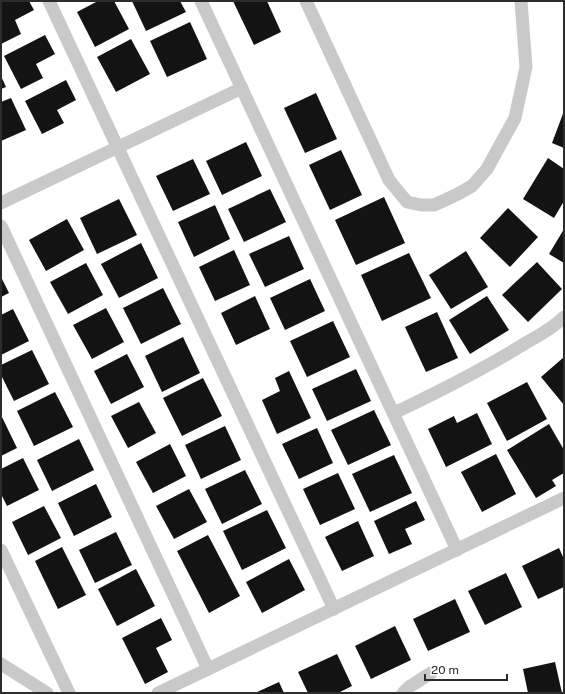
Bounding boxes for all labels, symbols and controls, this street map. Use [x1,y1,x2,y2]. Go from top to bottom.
scale bar [425,656,507,682]
text: 20 m [431,663,459,677]

